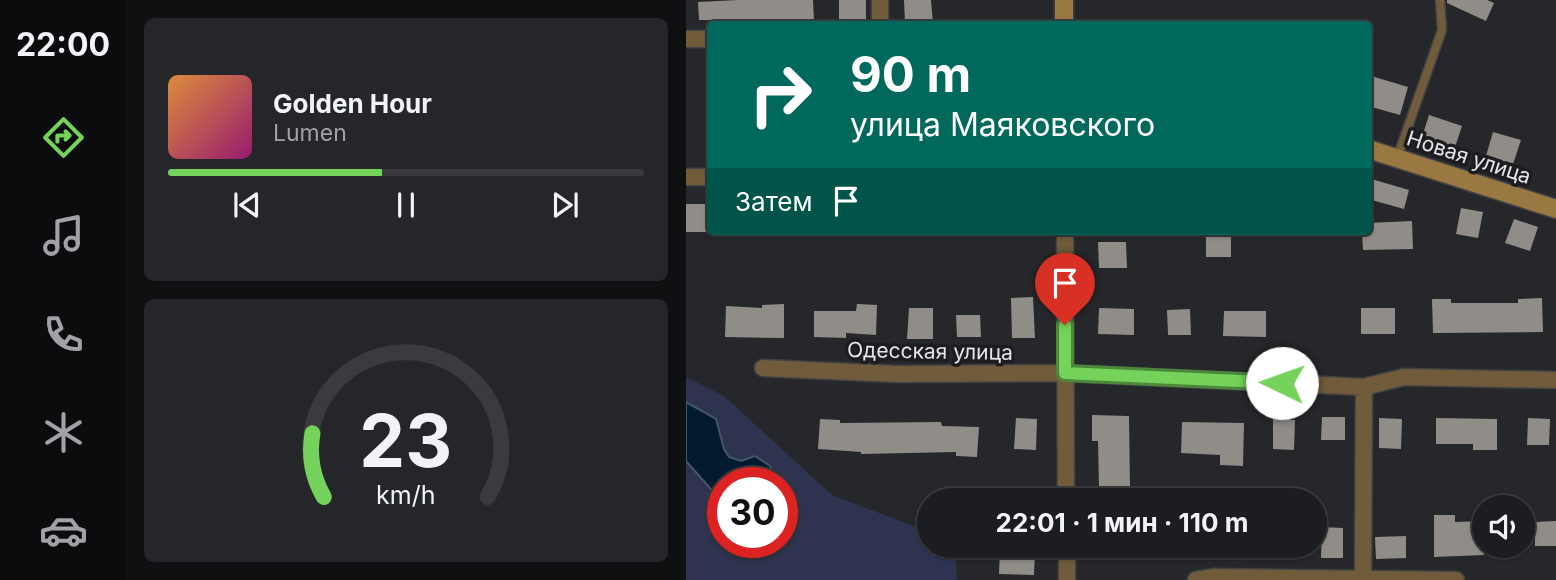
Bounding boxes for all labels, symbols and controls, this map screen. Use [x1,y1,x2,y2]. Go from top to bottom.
text: 22:00 [16,25,110,64]
text: 90 m [850,45,971,104]
icon: right [735,49,826,140]
text: Golden Hour [273,88,432,119]
text: улица Маяковского [850,105,1155,144]
icon: directions [39,113,88,162]
text: Lumen [273,119,347,147]
street label: Новая улица [1404,125,1534,189]
icon: arrive [827,182,865,220]
icon: previous [228,186,266,224]
icon: pause [387,186,425,224]
icon: next [546,186,584,224]
text: Затем [735,186,813,217]
icon: music [39,211,88,260]
pin [1035,253,1095,325]
icon: arrive [1046,264,1084,302]
icon: phone [39,310,88,359]
street label: Одесская улица [847,337,1013,365]
position arrow [1245,346,1319,420]
text: 23 [360,396,452,485]
icon: climate [39,408,88,457]
speed limit sign: 30 [707,467,798,558]
text: km/h [376,479,436,509]
map controls [1472,495,1535,558]
button: sound [1472,495,1535,558]
icon: car [39,506,88,555]
text: 22:01 · 1 мин · 110 m [996,507,1248,538]

